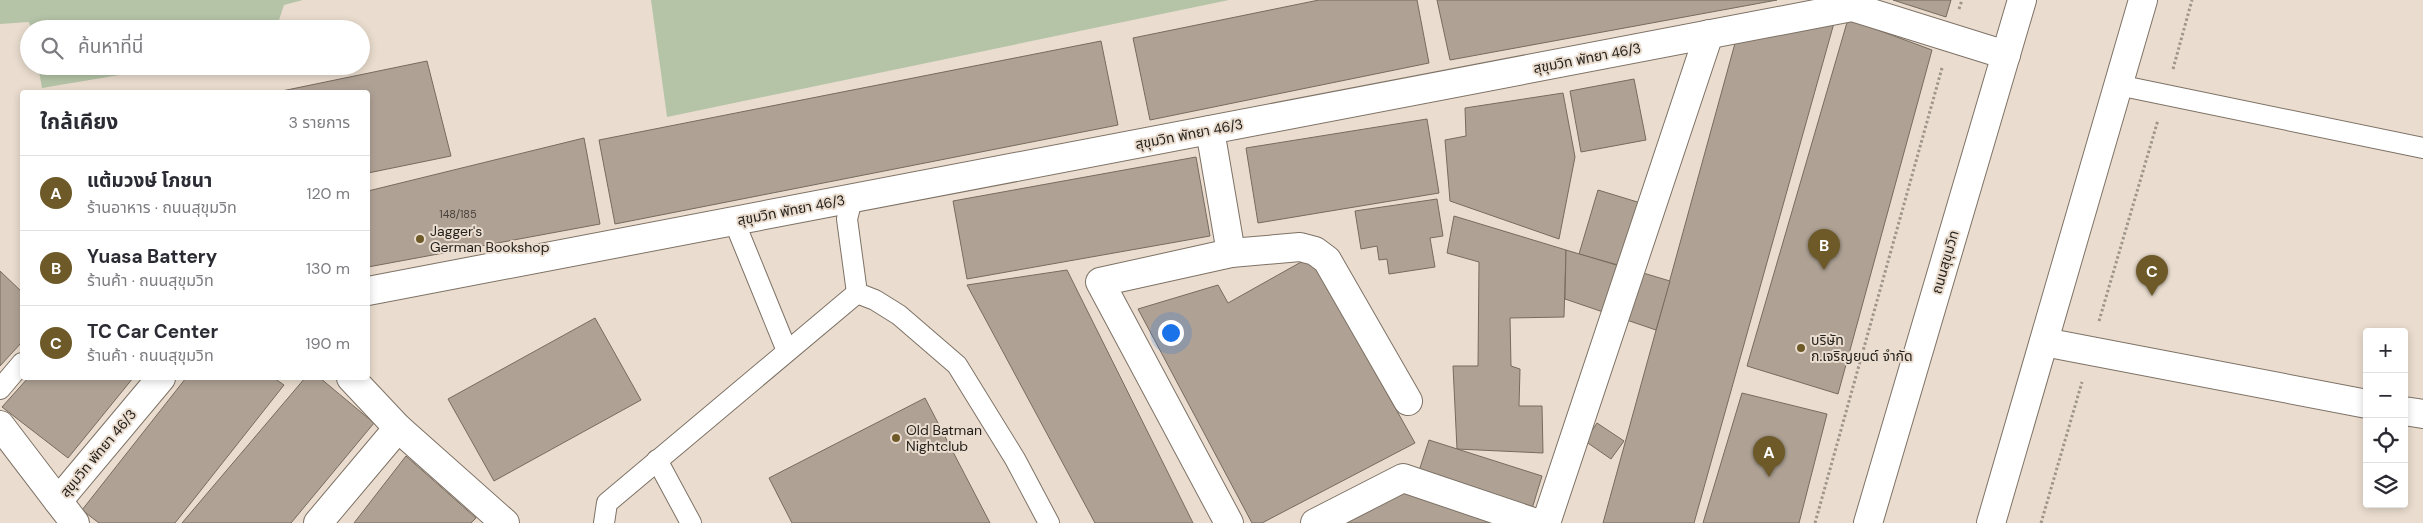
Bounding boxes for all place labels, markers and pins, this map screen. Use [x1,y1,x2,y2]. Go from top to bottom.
place label: Jagger's German Bookshop [430,222,550,256]
pin: B [1808,229,1840,270]
marker: Jagger's German Bookshop [414,233,426,245]
pin: C [2136,255,2168,296]
place label: บริษัท ก.เจริญยนต์ จำกัด [1811,331,1913,365]
marker: บริษัท ก.เจริญยนต์ จำกัด [1795,342,1807,354]
place label: Old Batman Nightclub [906,421,982,455]
marker: Old Batman Nightclub [890,432,902,444]
pin: A [1753,436,1785,477]

